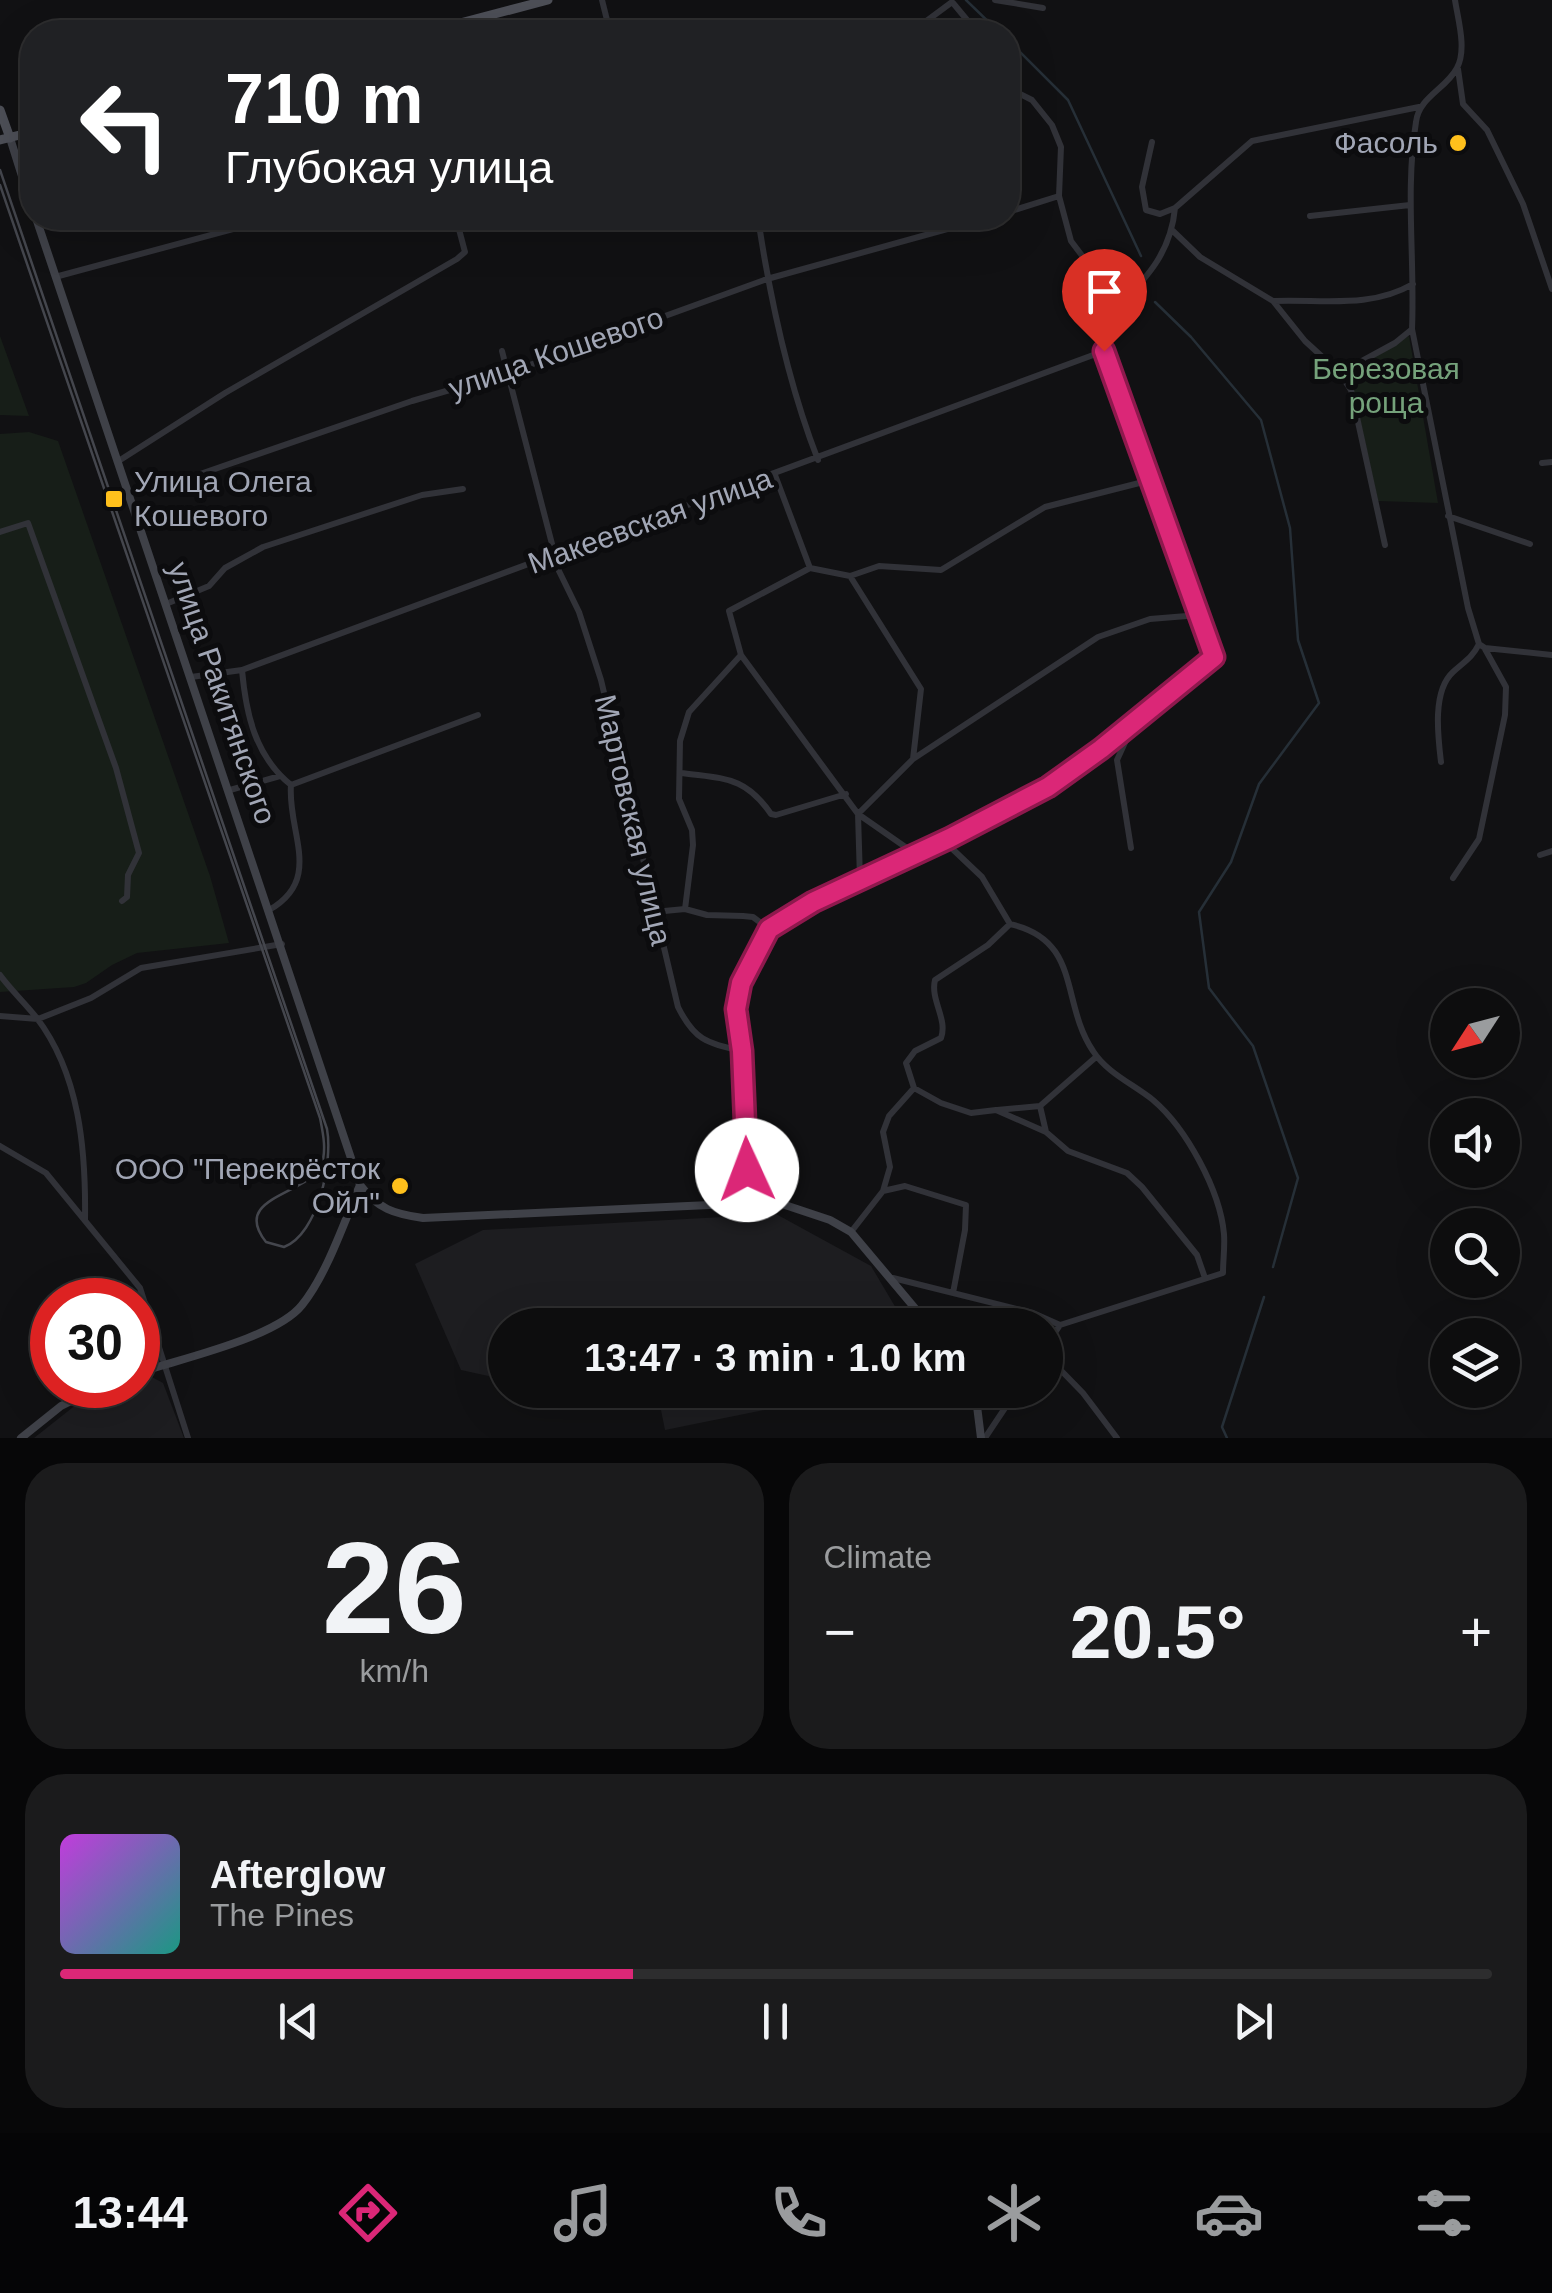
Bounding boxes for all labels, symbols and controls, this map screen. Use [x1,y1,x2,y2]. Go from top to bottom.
icon: left [60,60,190,190]
text: 710 m [225,60,423,138]
place label: Фасоль [1334,126,1438,159]
marker: Фасоль [1447,132,1469,154]
text: Глубокая улица [225,142,553,193]
pin [1062,249,1147,352]
icon: arrive [1077,264,1132,319]
street label: улица Кошевого [444,300,668,405]
park label: Березовая роща [1312,352,1460,419]
street label: Макеевская улица [523,461,776,580]
place label: Улица Олега Кошевого [134,465,312,532]
marker: Улица Олега Кошевого [103,488,125,510]
street label: улица Ракитянского [162,557,283,828]
street label: Мартовская улица [589,691,678,949]
north arrow [1430,988,1520,1078]
map controls [1430,988,1520,1408]
button: sound [1430,1098,1520,1188]
position arrow [695,1118,799,1222]
place label: ООО "Перекрёсток Ойл" [115,1152,381,1219]
marker: ООО "Перекрёсток Ойл" [389,1175,411,1197]
button: search [1430,1208,1520,1298]
speed limit sign: 30 [30,1278,160,1408]
button: layers [1430,1318,1520,1408]
text: 13:47 · 3 min · 1.0 km [584,1337,967,1379]
text: 26 [322,1515,467,1661]
text: Climate [824,1539,932,1575]
text: 20.5° [1070,1590,1246,1674]
text: − [824,1601,856,1663]
text: + [1460,1601,1492,1663]
text: km/h [360,1653,429,1689]
text: Afterglow [210,1854,385,1896]
text: The Pines [210,1897,354,1933]
icon: previous [271,1994,326,2049]
icon: pause [748,1994,803,2049]
icon: next [1226,1994,1281,2049]
icon: directions [333,2178,403,2248]
icon: music [548,2178,618,2248]
icon: phone [764,2178,834,2248]
icon: climate [979,2178,1049,2248]
icon: car [1194,2178,1264,2248]
icon: filters [1409,2178,1479,2248]
text: 13:44 [73,2187,188,2238]

